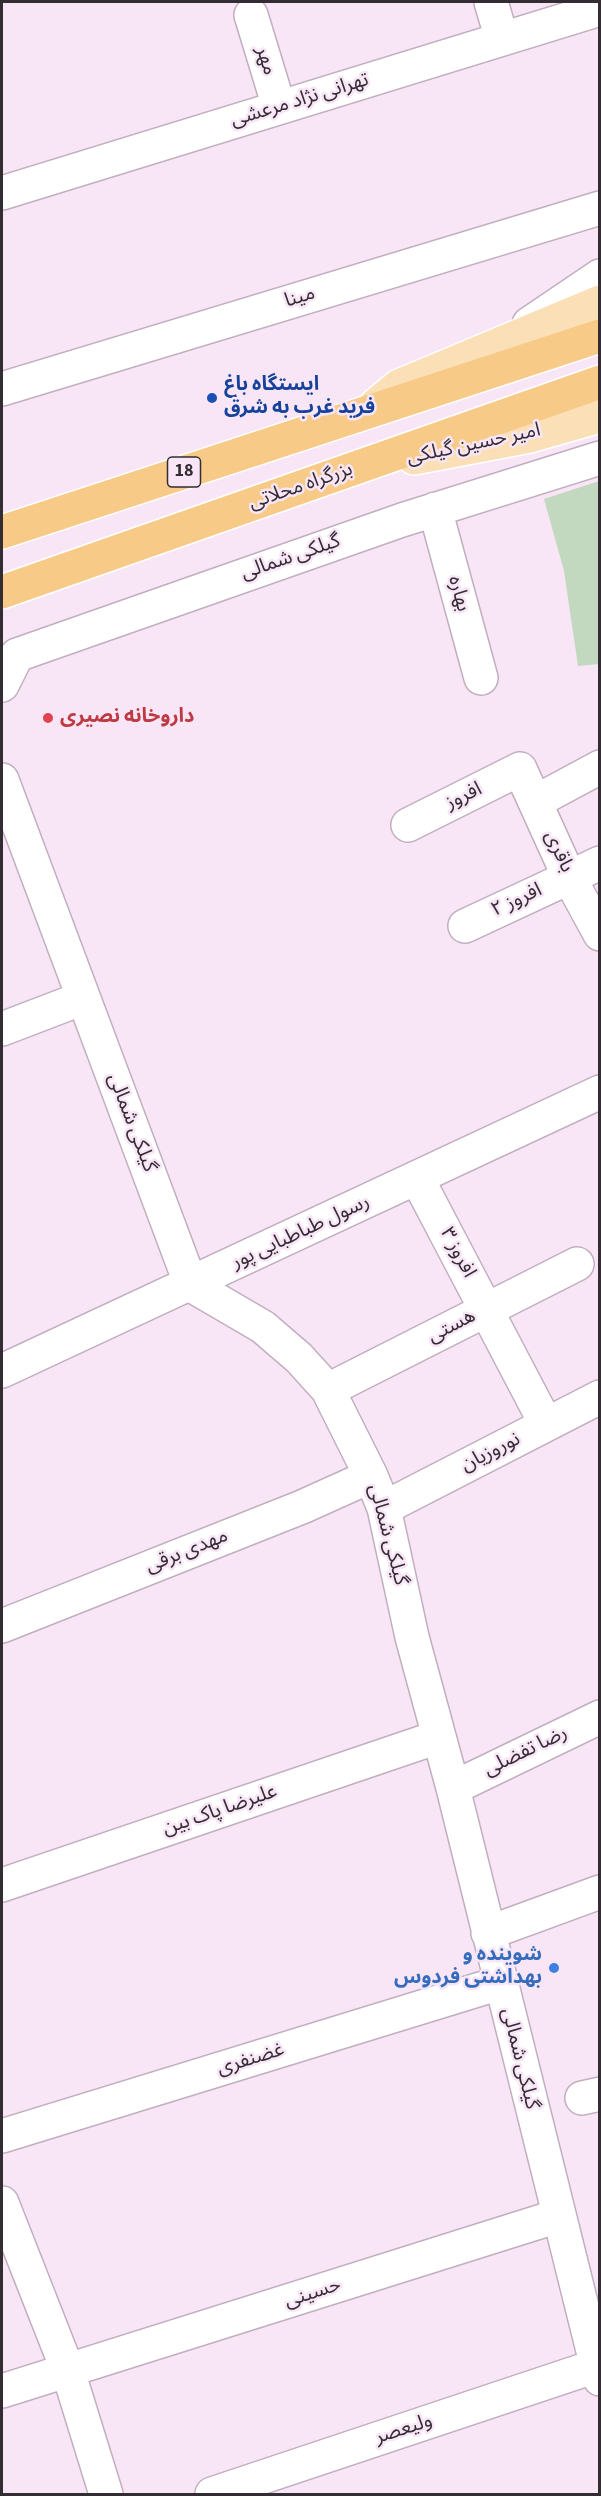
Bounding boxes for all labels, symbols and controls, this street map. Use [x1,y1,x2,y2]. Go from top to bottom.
street label: مهر [249,44,281,78]
street label: تهرانی نژاد مرعشی [228,69,372,133]
street label: مینا [282,282,318,314]
place label: ایستگاه باغ فرید غرب به شرق [224,374,375,421]
marker: ایستگاه باغ فرید غرب به شرق [205,391,219,405]
street label: امیر حسین گیلکی [405,419,543,471]
road number: 18 [168,457,201,487]
street label: بزرگراه محلاتی [246,458,356,516]
street label: گيلکی شمالی [238,530,344,586]
street label: بهاره [442,574,474,614]
place label: داروخانه نصیری [60,706,194,730]
marker: داروخانه نصیری [41,711,55,725]
street label: افروز [442,778,486,816]
street label: باقری [538,827,578,877]
street label: افروز ۲ [488,879,546,923]
street label: گيلکی شمالی [101,1070,161,1176]
street label: رسول طباطبایی پور [228,1190,374,1276]
street label: افروز ۳ [434,1224,480,1282]
street label: هستی [424,1305,480,1349]
street label: نوروزیان [457,1428,525,1478]
street label: گيلکی شمالی [362,1482,412,1588]
street label: مهدی برقی [142,1525,232,1579]
street label: رضا تفضلی [480,1721,572,1783]
street label: علیرضا پاک بین [160,1780,280,1842]
place label: شوینده و بهداشتی فردوس [394,1944,542,1991]
marker: شوینده و بهداشتی فردوس [547,1961,561,1975]
street label: گيلکی شمالی [495,2006,543,2112]
street label: غضنفری [215,2038,287,2082]
street label: حسینی [282,2274,344,2314]
street label: ولیعصر [372,2409,436,2451]

